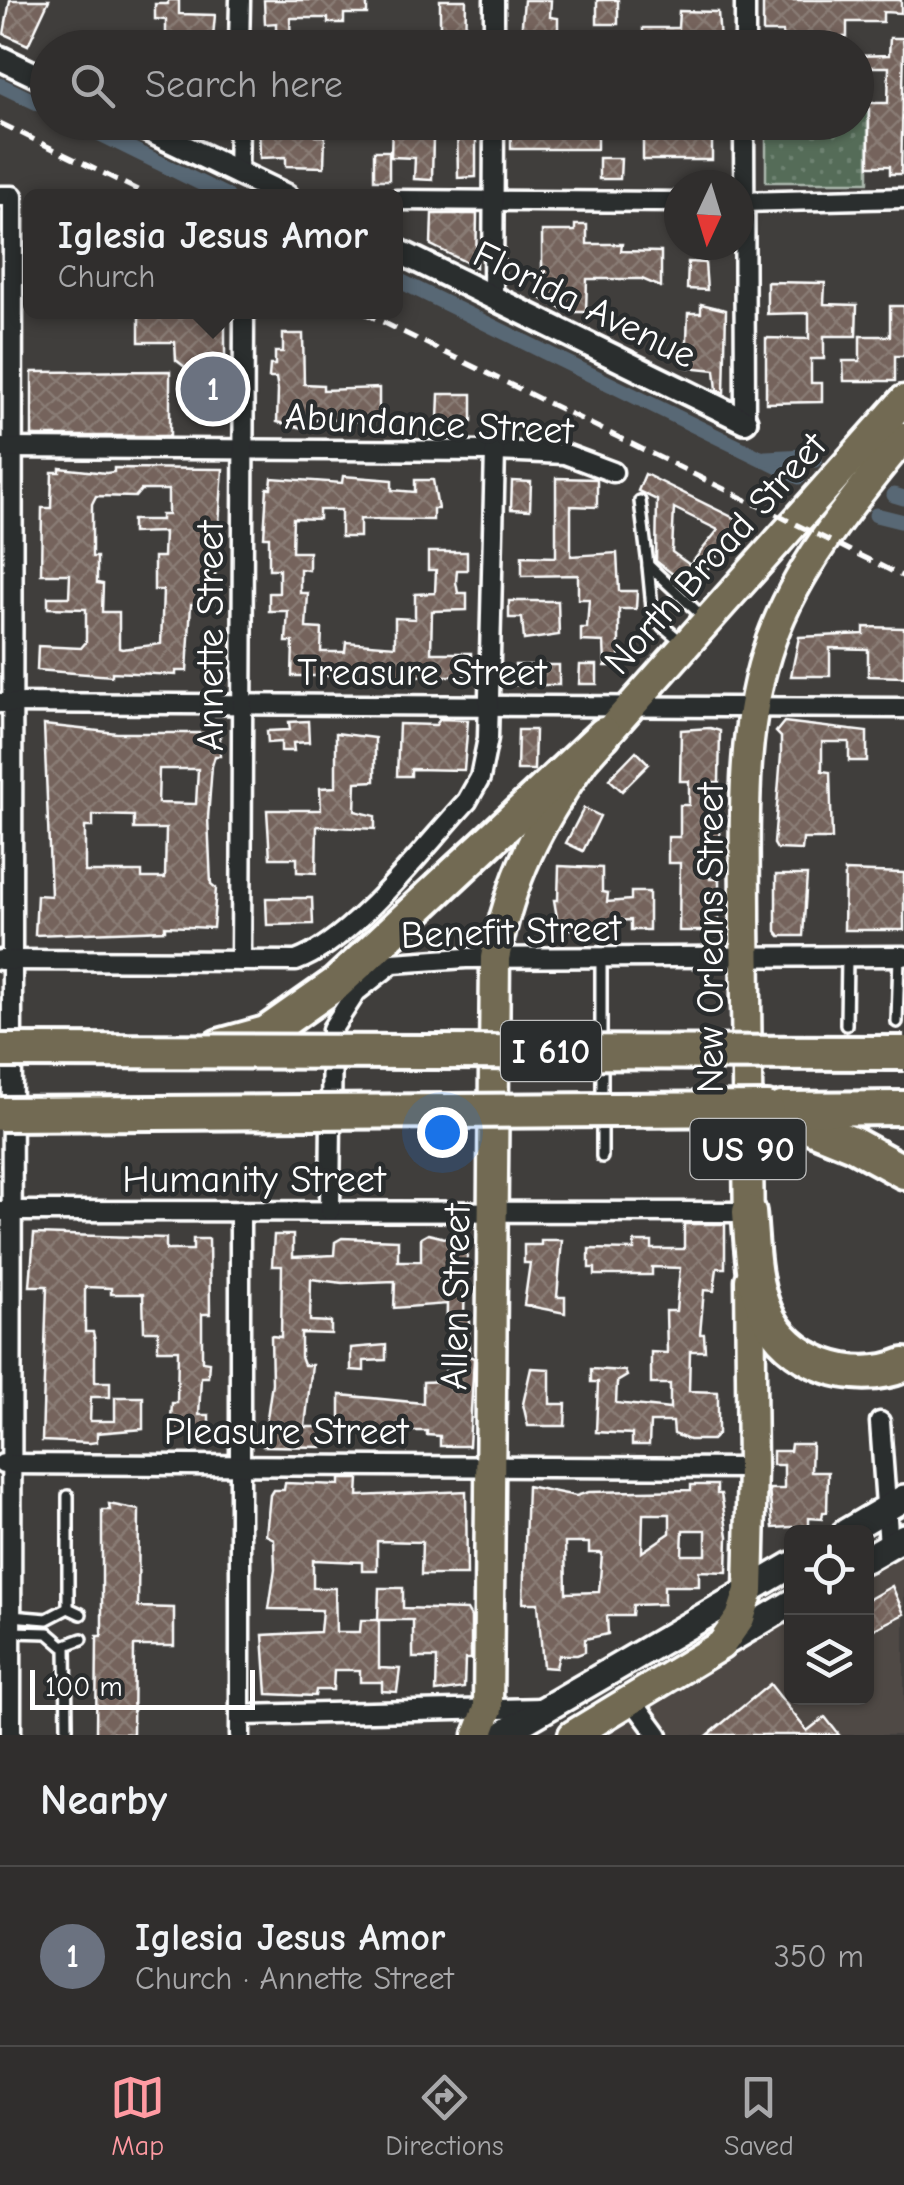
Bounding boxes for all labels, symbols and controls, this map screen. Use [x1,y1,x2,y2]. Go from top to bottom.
search box [30,30,874,140]
icon: search [65,58,120,113]
text: Search here [145,63,343,107]
north arrow [664,170,754,260]
popup [23,189,403,319]
text: Iglesia Jesus Amor [58,214,368,258]
street label: Florida Avenue [466,232,703,378]
text: Church [58,258,155,295]
pin: 1 [180,352,246,426]
street label: Abundance Street [284,394,575,454]
street label: North Broad Street [596,423,836,684]
street label: Annette Street [189,520,233,751]
street label: Treasure Street [297,651,548,695]
street label: New Orleans Street [689,782,733,1093]
street label: Benefit Street [400,906,623,958]
road number: I 610 [501,1021,601,1081]
your location [417,1107,468,1158]
road number: US 90 [690,1119,806,1179]
street label: Humanity Street [122,1158,387,1202]
street label: Allen Street [432,1202,480,1391]
street label: Pleasure Street [164,1410,409,1454]
map controls [784,1525,874,1705]
button: locate [784,1525,874,1615]
button: layers [784,1615,874,1705]
scale bar [30,1665,255,1710]
text: 100 m [45,1671,123,1703]
text: Nearby [40,1776,167,1825]
text: Iglesia Jesus Amor [135,1916,445,1960]
text: 1 [66,1938,79,1975]
text: 350 m [774,1938,864,1975]
text: Church · Annette Street [135,1960,454,1997]
tab: Map [110,2070,165,2162]
tab: Directions [385,2070,504,2162]
tab: Saved [724,2070,794,2162]

